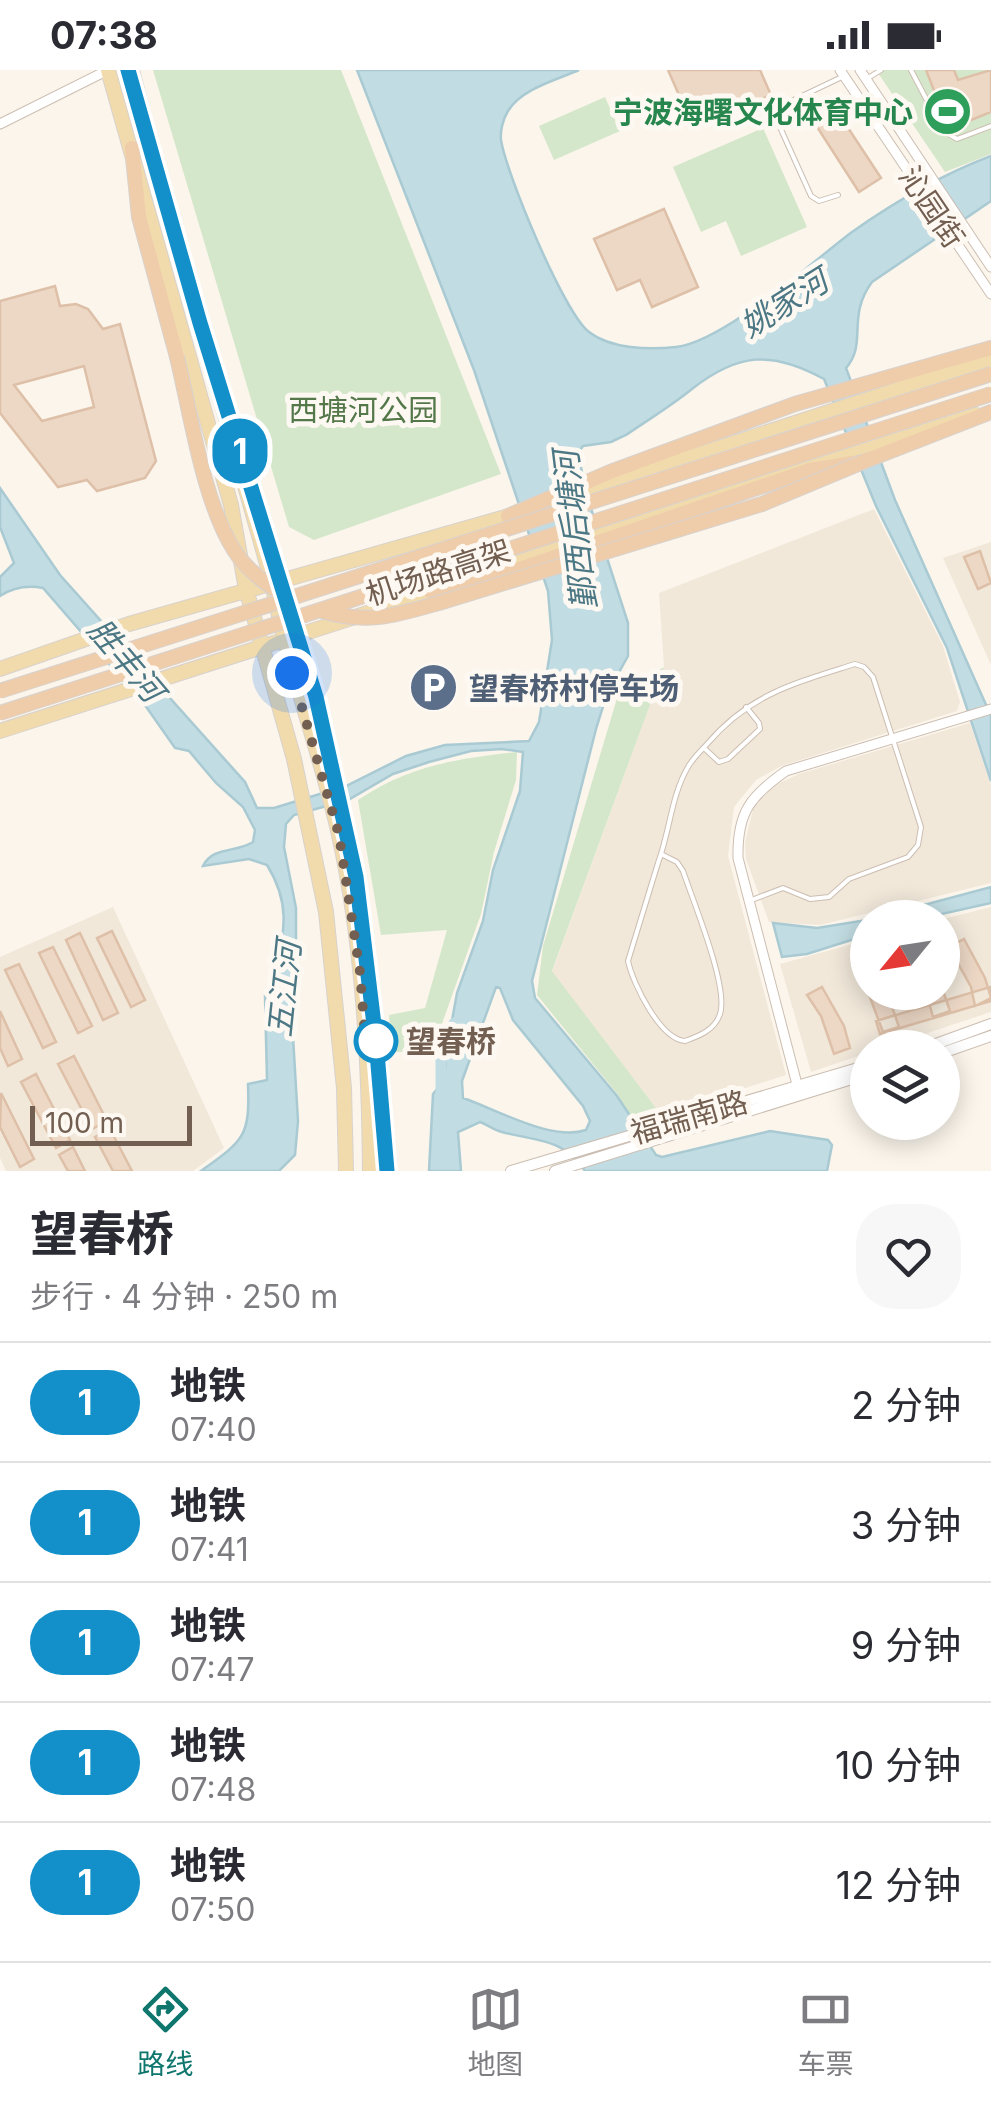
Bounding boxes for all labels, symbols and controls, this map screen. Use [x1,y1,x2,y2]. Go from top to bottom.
text: 07:38 [50,12,158,58]
sports icon: 宁波海曙文化体育中心 [922,86,974,138]
place label: 宁波海曙文化体育中心 [613,94,913,130]
street label: 沁园街 [892,160,972,254]
water label: 姚家河 [733,258,840,345]
park label: 西塘河公园 [288,392,438,428]
line badge: 1 [208,418,272,484]
text: 1 [232,430,248,472]
water label: 鄞西后塘河 [545,442,604,612]
street label: 机场路高架 [361,532,515,612]
water label: 胜丰河 [80,611,176,714]
your location [267,648,317,698]
parking icon: 望春桥村停车场 [408,662,460,714]
place label: 望春桥村停车场 [469,670,679,706]
north arrow [850,900,960,1010]
map controls [850,900,960,1140]
water label: 五江河 [260,933,309,1039]
marker: 望春桥 [355,1020,397,1062]
place label: 望春桥 [406,1023,496,1059]
button: layers [850,1030,960,1140]
street label: 福瑞南路 [626,1083,752,1151]
scale bar [30,1101,192,1146]
text: 100 m [45,1106,124,1140]
text: 望春桥 [30,1204,174,1263]
button: heart [856,1204,961,1309]
text: 步行 · 4 分钟 · 250 m [30,1277,338,1316]
text: 地铁 [170,1362,246,1408]
text: 1 [77,1381,93,1423]
text: 2 分钟 [851,1382,961,1428]
text: 07:40 [170,1410,257,1449]
text: 地铁 [170,1482,246,1528]
text: 1 [77,1501,93,1543]
text: 3 分钟 [851,1502,961,1548]
text: 07:41 [170,1530,249,1569]
text: 地铁 [170,1602,246,1648]
text: 1 [77,1621,93,1663]
text: 9 分钟 [851,1622,961,1668]
text: 07:47 [170,1650,255,1689]
text: 地铁 [170,1722,246,1768]
text: 1 [77,1741,93,1783]
text: 10 分钟 [835,1742,961,1788]
text: 07:48 [170,1770,256,1809]
text: 地铁 [170,1842,246,1888]
text: 1 [77,1861,93,1903]
text: 12 分钟 [836,1862,961,1908]
text: 07:50 [170,1890,255,1929]
tab: 路线 [137,1982,193,2082]
tab: 地图 [467,1982,524,2082]
tab: 车票 [798,1982,854,2082]

